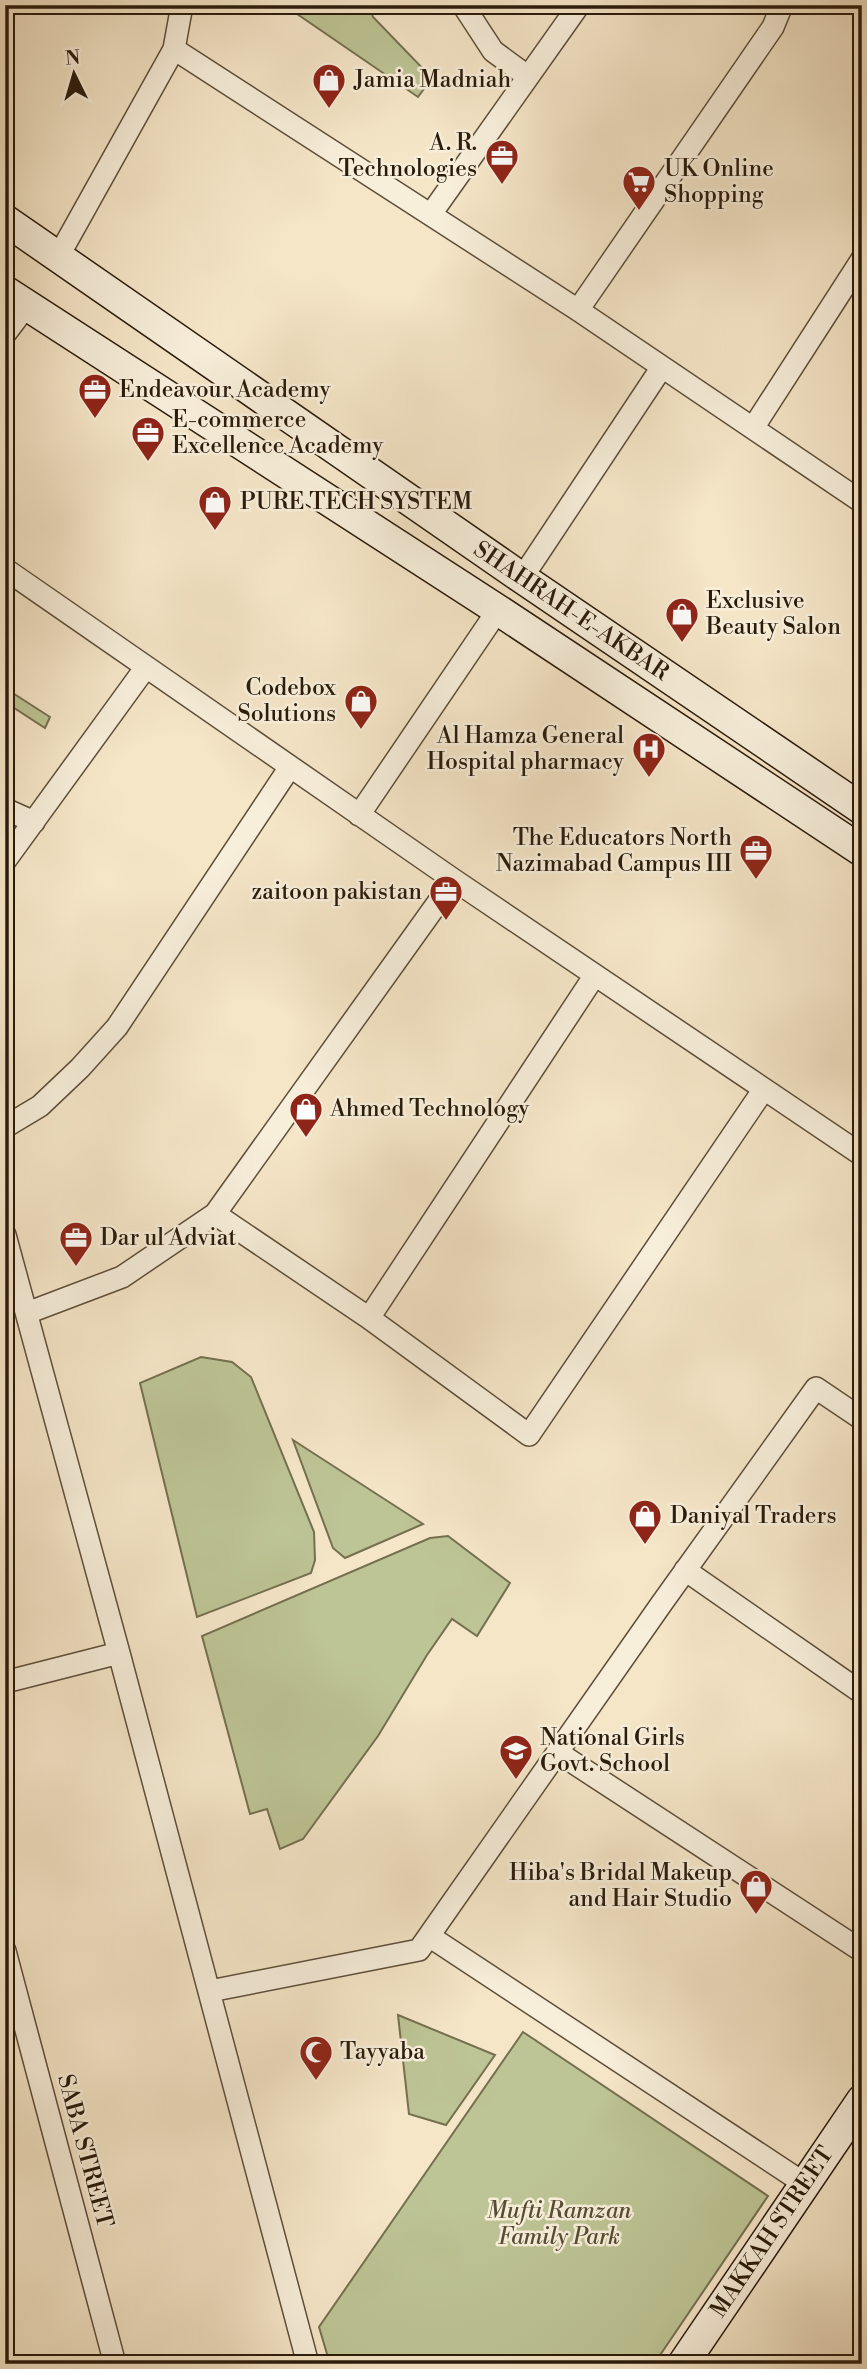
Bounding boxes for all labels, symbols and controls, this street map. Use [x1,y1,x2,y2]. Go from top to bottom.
north arrow [38,38,108,108]
text: N [64,45,81,71]
shop icon: Jamia Madniah [310,61,348,110]
place label: Jamia Madniah [353,66,511,94]
place label: A. R. Technologies [339,129,477,183]
office icon: A. R. Technologies [483,137,521,186]
place label: UK Online Shopping [664,155,774,209]
supermarket icon: UK Online Shopping [620,163,658,212]
office icon: Endeavour Academy [76,371,114,420]
place label: Endeavour Academy [119,376,331,404]
place label: E-commerce Excellence Academy [172,406,384,460]
office icon: E-commerce Excellence Academy [129,414,167,463]
shop icon: PURE TECH SYSTEM [196,483,234,532]
place label: PURE TECH SYSTEM [240,488,473,516]
street label: SHAHRAH-E-AKBAR [468,535,675,687]
place label: Exclusive Beauty Salon [705,587,841,641]
shop icon: Exclusive Beauty Salon [663,595,701,644]
place label: Codebox Solutions [238,674,336,728]
shop icon: Codebox Solutions [342,682,380,731]
place label: Al Hamza General Hospital pharmacy [427,722,625,776]
hospital icon: Al Hamza General Hospital pharmacy [630,730,668,779]
place label: The Educators North Nazimabad Campus III [496,824,732,878]
office icon: The Educators North Nazimabad Campus III [737,832,775,881]
office icon: zaitoon pakistan [427,873,465,922]
place label: zaitoon pakistan [251,878,422,906]
shop icon: Ahmed Technology [287,1090,325,1139]
place label: Ahmed Technology [329,1095,530,1123]
office icon: Dar ul Adviat [57,1219,95,1268]
place label: Dar ul Adviat [100,1224,236,1252]
shop icon: Daniyal Traders [626,1497,664,1546]
place label: Daniyal Traders [670,1502,836,1530]
place label: National Girls Govt. School [540,1724,685,1778]
school or university icon: National Girls Govt. School [497,1732,535,1781]
place label: Hiba's Bridal Makeup and Hair Studio [509,1859,732,1913]
shop icon: Hiba's Bridal Makeup and Hair Studio [737,1867,775,1916]
mosque icon: Tayyaba [297,2033,335,2082]
place label: Tayyaba [340,2038,425,2066]
street label: SABA STREET [51,2071,119,2231]
street label: MAKKAH STREET [704,2141,840,2323]
park label: Mufti Ramzan Family Park [487,2197,632,2251]

